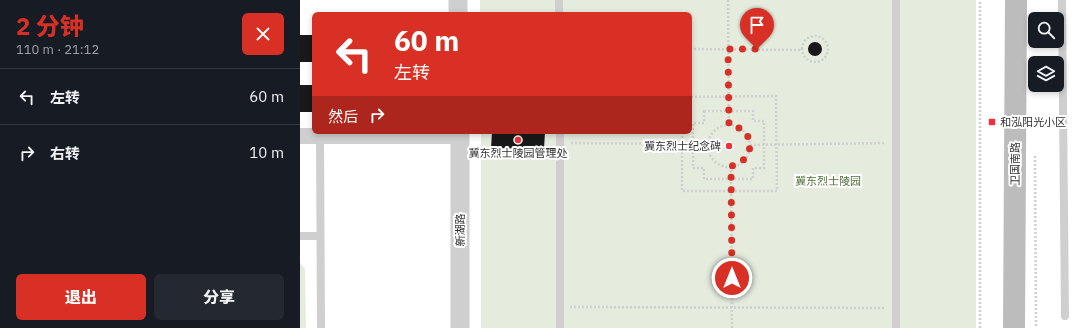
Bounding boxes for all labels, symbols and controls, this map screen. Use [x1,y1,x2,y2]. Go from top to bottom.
pin [740,8,774,49]
text: 2 分钟 [16,10,84,42]
map controls [1028,12,1064,92]
button: search [1028,12,1064,48]
button: close [242,13,284,55]
icon: arrive [746,14,768,36]
text: 60 m [394,22,459,59]
icon: left [328,28,380,80]
text: 110 m · 21:12 [16,41,99,58]
button: layers [1028,56,1064,92]
text: 左转 [394,61,430,84]
icon: left [16,86,38,108]
text: 60 m [249,87,284,106]
text: 左转 [50,88,80,107]
icon: right [366,104,388,126]
text: 然后 [328,107,358,126]
place label: 和泓阳光小区 [1000,115,1066,129]
marker: 和泓阳光小区 [987,117,997,127]
marker: 冀东烈士陵园管理处 [513,135,523,145]
place label: 冀东烈士纪念碑 [644,139,721,153]
marker: 冀东烈士纪念碑 [724,141,734,151]
icon: right [16,142,38,164]
street label: 卫国南路 [1008,142,1022,186]
text: 10 m [249,143,284,162]
text: 右转 [50,144,80,163]
place label: 冀东烈士陵园管理处 [469,146,568,160]
park label: 冀东烈士陵园 [795,174,861,188]
street label: 新湖路 [453,214,467,247]
position arrow [711,257,753,299]
button: 退出 [16,274,146,320]
button: 分享 [154,274,284,320]

